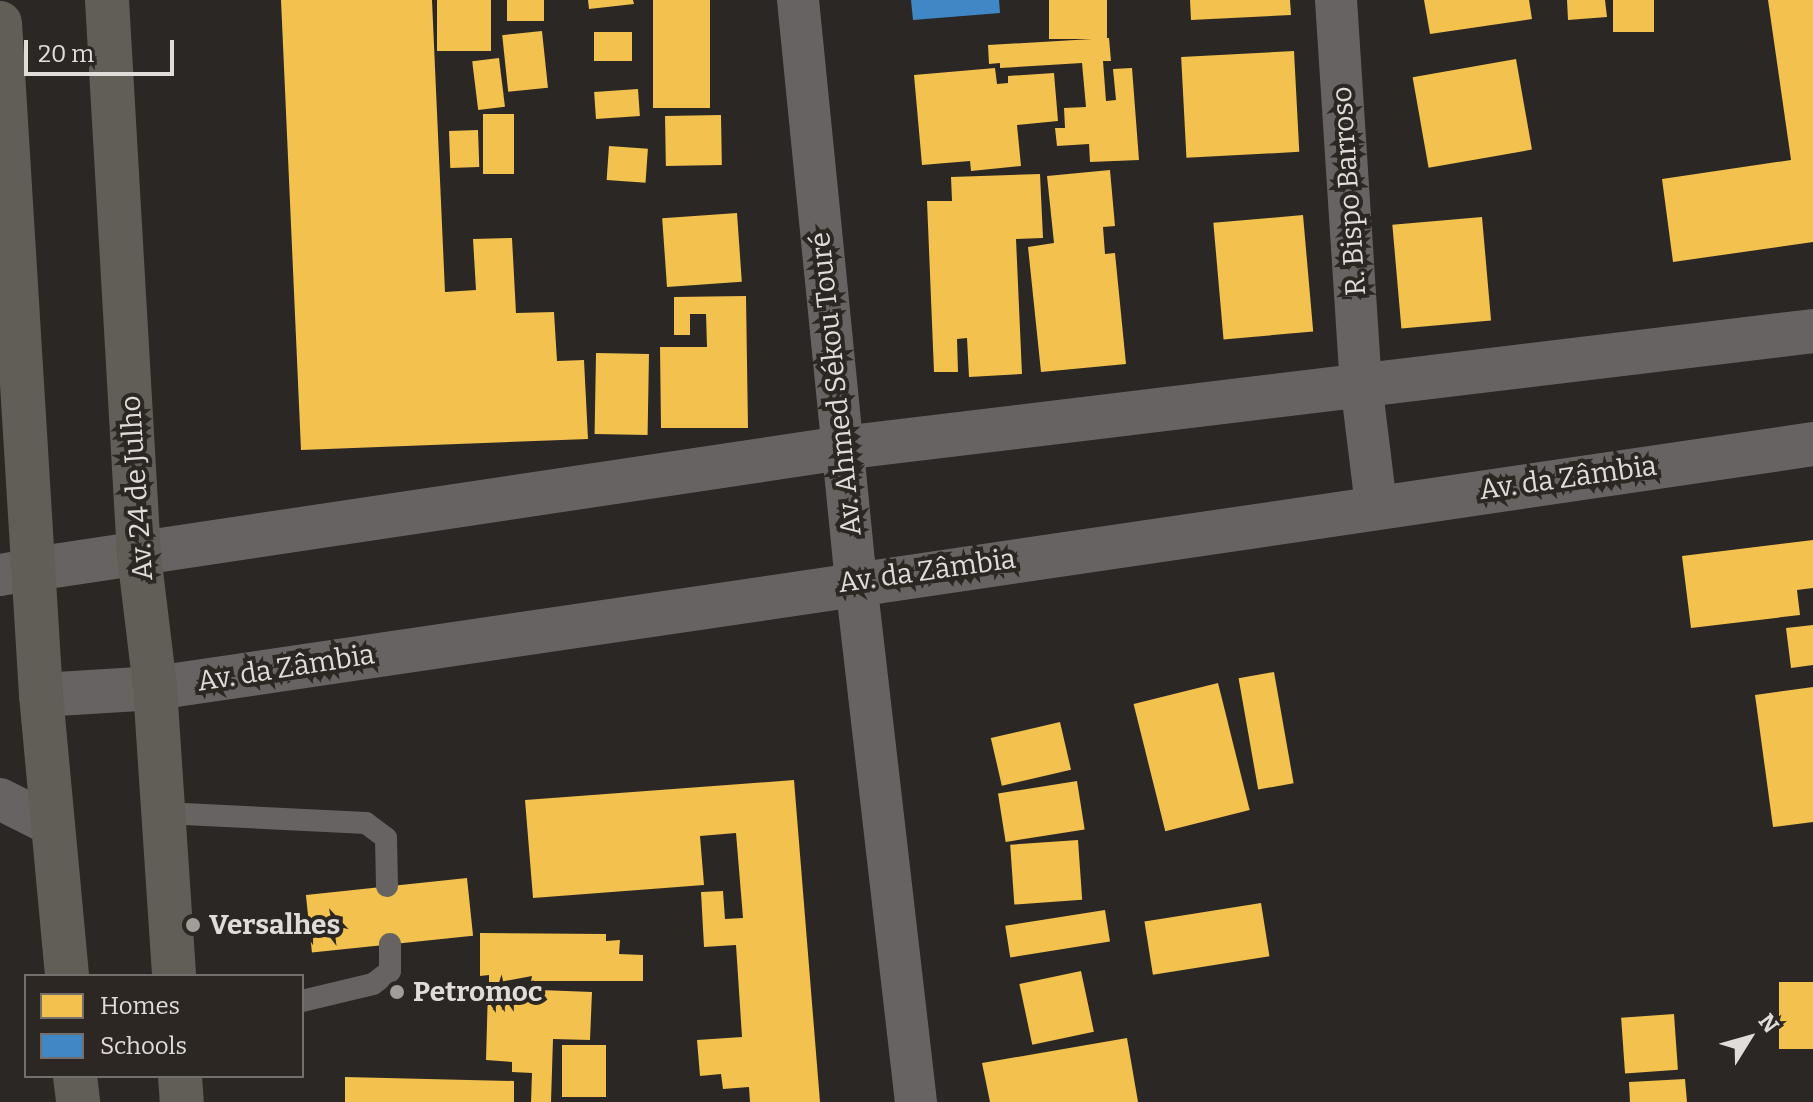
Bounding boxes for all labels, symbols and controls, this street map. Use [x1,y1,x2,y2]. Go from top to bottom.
scale bar [28,24,178,74]
text: 20 m [38,40,94,68]
street label: R. Bispo Barroso [1325,85,1373,297]
street label: Av. Ahmed Sékou Touré [803,230,869,538]
street label: Av. 24 de Julho [114,394,160,582]
street label: Av. da Zâmbia [1477,449,1659,507]
street label: Av. da Zâmbia [836,542,1018,600]
street label: Av. da Zâmbia [195,637,377,699]
place label: Versalhes [209,908,340,942]
marker: Versalhes [184,916,202,934]
legend [24,974,304,1078]
place label: Petromoc [413,975,542,1009]
marker: Petromoc [388,983,406,1001]
text: Homes [100,992,180,1020]
north arrow [1709,998,1789,1078]
text: N [1753,1008,1784,1038]
text: Schools [100,1032,187,1060]

